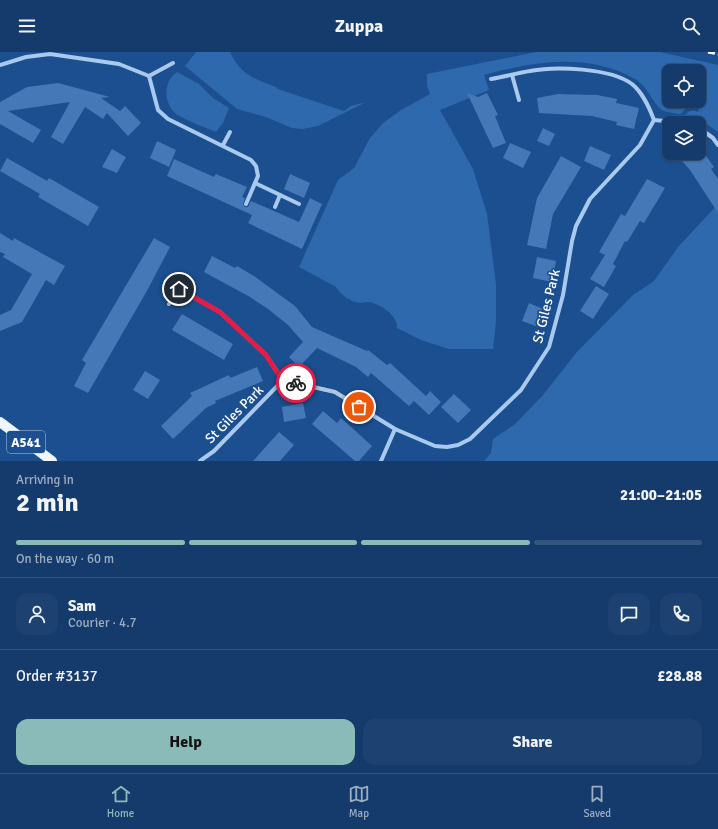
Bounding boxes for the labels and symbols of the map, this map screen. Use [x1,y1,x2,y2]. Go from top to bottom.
street label: St Giles Park [529,267,564,345]
pin [162,272,196,306]
courier [276,363,316,403]
street label: St Giles Park [202,382,267,447]
pin [342,390,376,424]
road number: A541 [7,431,45,453]

